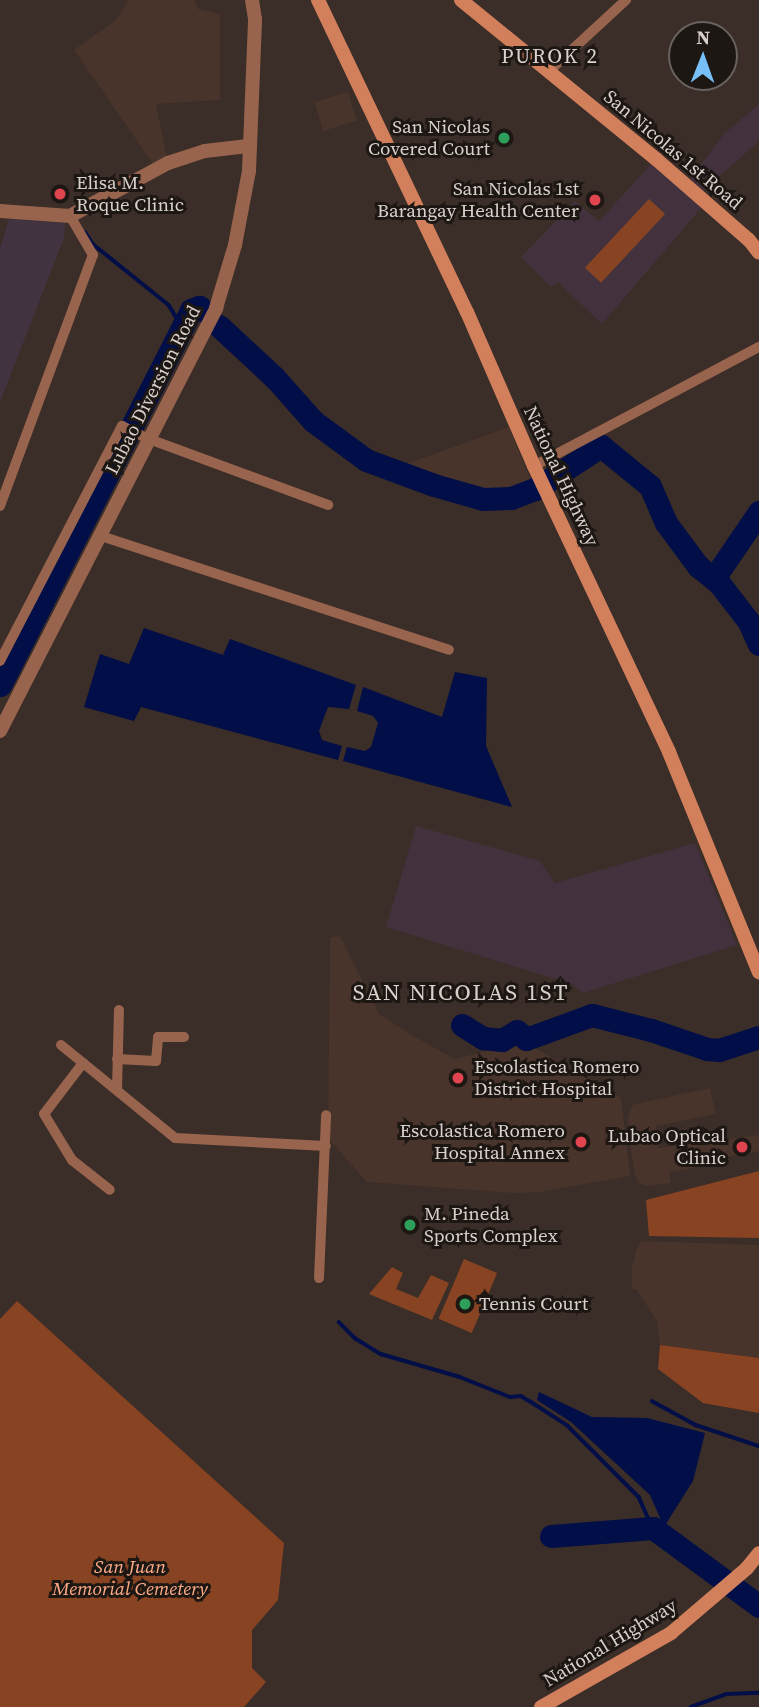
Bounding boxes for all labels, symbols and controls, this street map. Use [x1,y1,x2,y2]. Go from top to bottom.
north arrow [668,21,738,91]
text: N [696,24,710,50]
district label: PUROK 2 [502,43,598,69]
street label: San Nicolas 1st Road [599,85,747,215]
place label: San Nicolas Covered Court [368,116,490,160]
marker: San Nicolas Covered Court [496,130,512,146]
place label: Elisa M. Roque Clinic [76,172,184,216]
place label: San Nicolas 1st Barangay Health Center [377,178,579,222]
marker: Elisa M. Roque Clinic [50,184,70,204]
marker: San Nicolas 1st Barangay Health Center [585,190,605,210]
street label: Lubao Diversion Road [101,302,205,478]
street label: National Highway [519,403,603,549]
district label: SAN NICOLAS 1ST [355,978,567,1006]
place label: Escolastica Romero District Hospital [474,1056,640,1100]
marker: Escolastica Romero District Hospital [448,1068,468,1088]
place label: Escolastica Romero Hospital Annex [399,1120,565,1164]
place label: Lubao Optical Clinic [608,1125,726,1169]
marker: Escolastica Romero Hospital Annex [571,1132,591,1152]
marker: Lubao Optical Clinic [732,1137,752,1157]
place label: M. Pineda Sports Complex [424,1203,558,1247]
marker: M. Pineda Sports Complex [402,1217,418,1233]
place label: Tennis Court [479,1293,588,1315]
marker: Tennis Court [457,1296,473,1312]
park label: San Juan Memorial Cemetery [52,1556,208,1600]
street label: National Highway [539,1594,681,1692]

